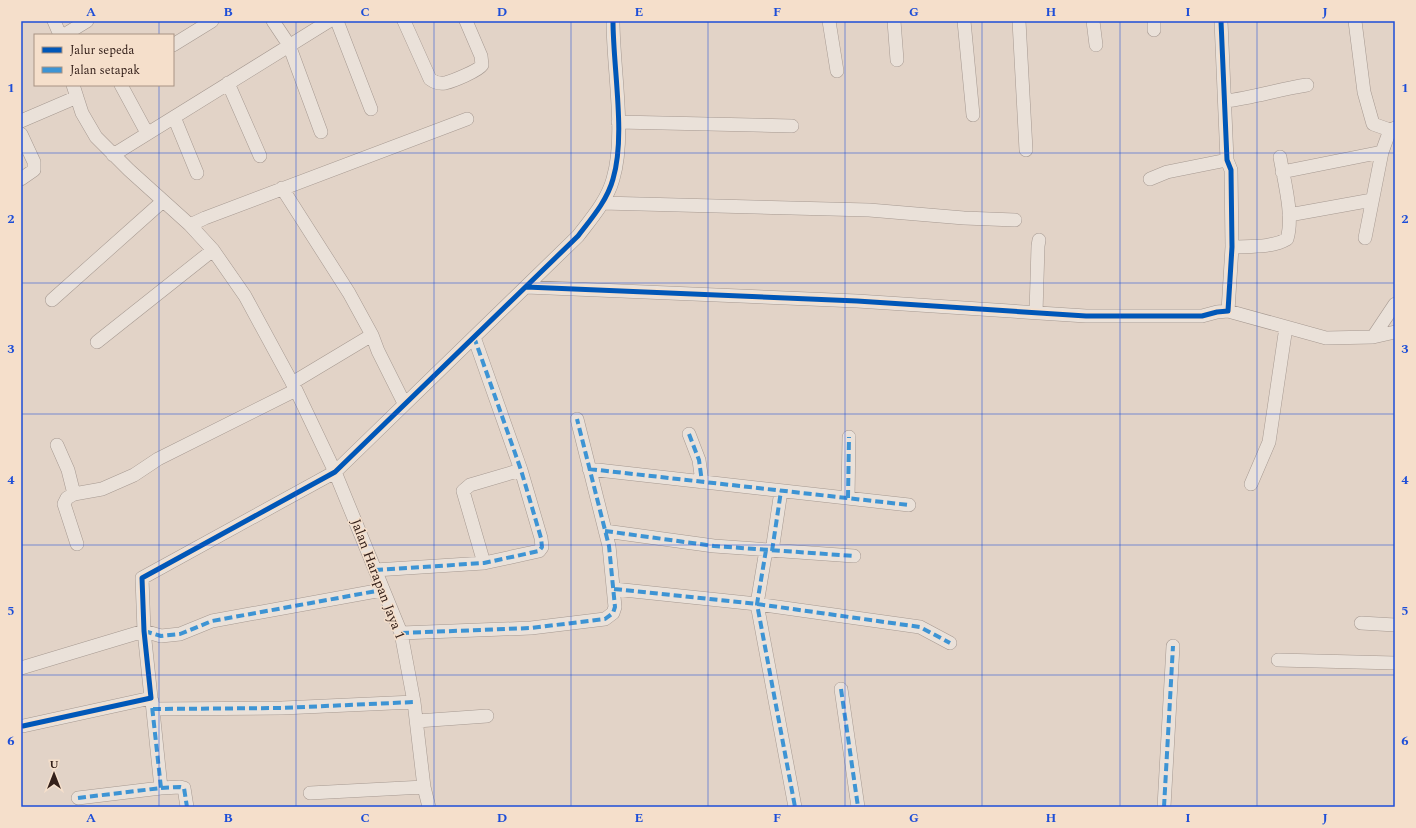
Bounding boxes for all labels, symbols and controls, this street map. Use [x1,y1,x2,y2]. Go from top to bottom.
text: A [86,2,96,22]
text: B [223,2,233,22]
text: C [360,2,370,22]
text: D [497,2,507,22]
text: E [635,2,644,22]
text: F [773,2,781,22]
text: G [909,2,919,22]
text: H [1046,2,1057,22]
text: I [1185,2,1191,22]
text: J [1322,2,1328,22]
legend [34,34,174,86]
text: Jalur sepeda [70,41,135,60]
text: Jalan setapak [70,61,140,80]
text: 1 [7,78,15,98]
text: 1 [1401,78,1409,98]
text: 2 [7,209,15,229]
text: 2 [1401,209,1409,229]
text: 3 [7,339,15,359]
text: 3 [1401,339,1409,359]
text: 4 [7,470,15,490]
text: 4 [1401,470,1409,490]
street label: Jalan Harapan Jaya 1 [345,516,411,642]
text: 5 [7,601,15,621]
text: 5 [1401,601,1409,621]
text: 6 [7,731,15,751]
text: 6 [1401,731,1409,751]
north arrow [34,754,74,794]
text: U [49,756,59,773]
text: A [86,808,96,828]
text: B [223,808,233,828]
text: C [360,808,370,828]
text: D [497,808,507,828]
text: E [635,808,644,828]
text: F [773,808,781,828]
text: G [909,808,919,828]
text: H [1046,808,1057,828]
text: I [1185,808,1191,828]
text: J [1322,808,1328,828]

